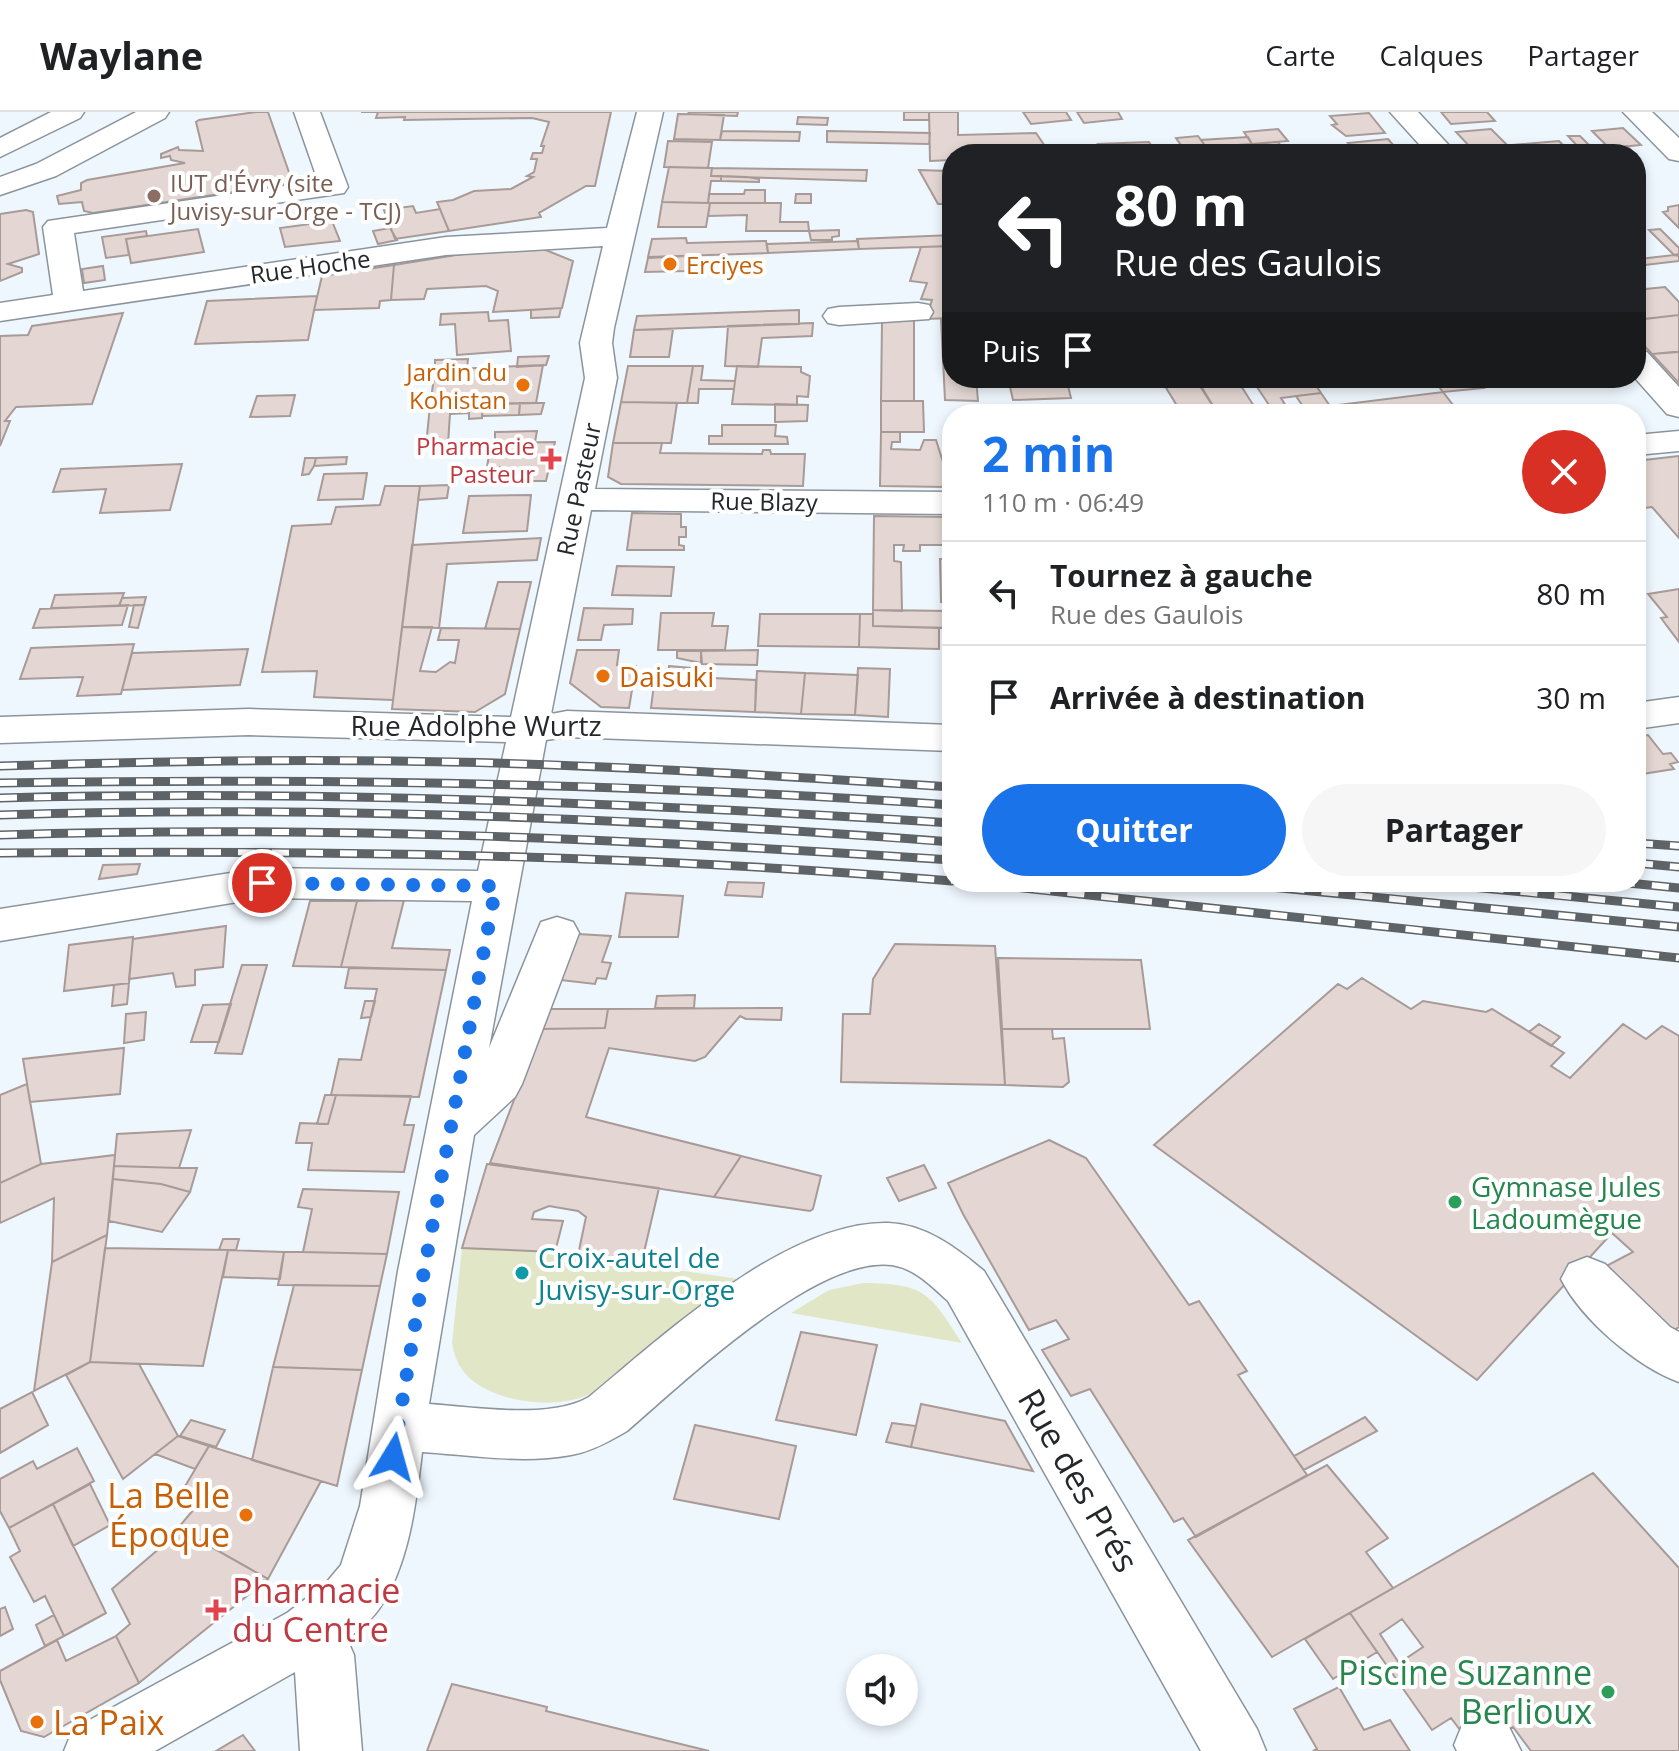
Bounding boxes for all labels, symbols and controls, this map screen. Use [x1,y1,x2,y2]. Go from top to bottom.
text: Waylane [40,29,203,81]
text: Carte [1265,36,1336,74]
text: Calques [1380,36,1483,74]
text: Partager [1527,36,1639,74]
place label: IUT d'Évry (site Juvisy-sur-Orge - TCJ) [168,166,401,227]
text: 80 m [1114,166,1248,242]
icon: left [982,176,1086,280]
marker: IUT d'Évry (site Juvisy-sur-Orge - TCJ) [145,187,163,205]
text: Rue des Gaulois [1114,238,1382,287]
street label: Rue Hoche [248,241,372,291]
place label: Erciyes [686,248,764,281]
marker: Erciyes [661,255,679,273]
icon: arrive [1056,328,1100,372]
text: Puis [982,330,1040,371]
place label: Jardin du Kohistan [404,355,507,416]
marker: Jardin du Kohistan [514,376,532,394]
street label: Rue Pasteur [548,419,608,558]
text: 2 min [982,421,1115,486]
place label: Pharmacie Pasteur [416,429,535,490]
button: close [1522,430,1606,514]
marker: Pharmacie Pasteur [542,450,560,468]
street label: Rue Blazy [710,484,819,518]
text: 110 m · 06:49 [982,484,1144,520]
text: Tournez à gauche [1050,555,1313,596]
icon: left [982,571,1026,615]
text: 80 m [1536,573,1606,614]
text: Rue des Gaulois [1050,596,1243,632]
place label: Daisuki [619,657,714,695]
marker: Daisuki [594,667,612,685]
icon: arrive [982,675,1026,719]
text: Arrivée à destination [1050,677,1365,718]
text: 30 m [1536,677,1606,718]
street label: Rue Adolphe Wurtz [350,706,602,744]
button: Quitter [982,784,1286,876]
button: Partager [1302,784,1606,876]
pin [228,849,296,917]
icon: arrive [240,861,284,905]
place label: Gymnase Jules Ladoumègue [1471,1167,1661,1237]
marker: Gymnase Jules Ladoumègue [1446,1193,1464,1211]
place label: Croix-autel de Juvisy-sur-Orge [535,1238,735,1308]
marker: Croix-autel de Juvisy-sur-Orge [513,1264,531,1282]
street label: Rue des Prés [1008,1380,1150,1580]
position arrow [351,1415,435,1499]
place label: La Belle Époque [107,1472,230,1557]
marker: La Belle Époque [237,1506,255,1524]
place label: Pharmacie du Centre [232,1567,400,1652]
marker: Pharmacie du Centre [207,1601,225,1619]
place label: Piscine Suzanne Berlioux [1338,1649,1592,1734]
map controls [846,1654,918,1726]
button: sound [846,1654,918,1726]
marker: Piscine Suzanne Berlioux [1599,1683,1617,1701]
place label: La Paix [53,1699,164,1745]
marker: La Paix [28,1713,46,1731]

